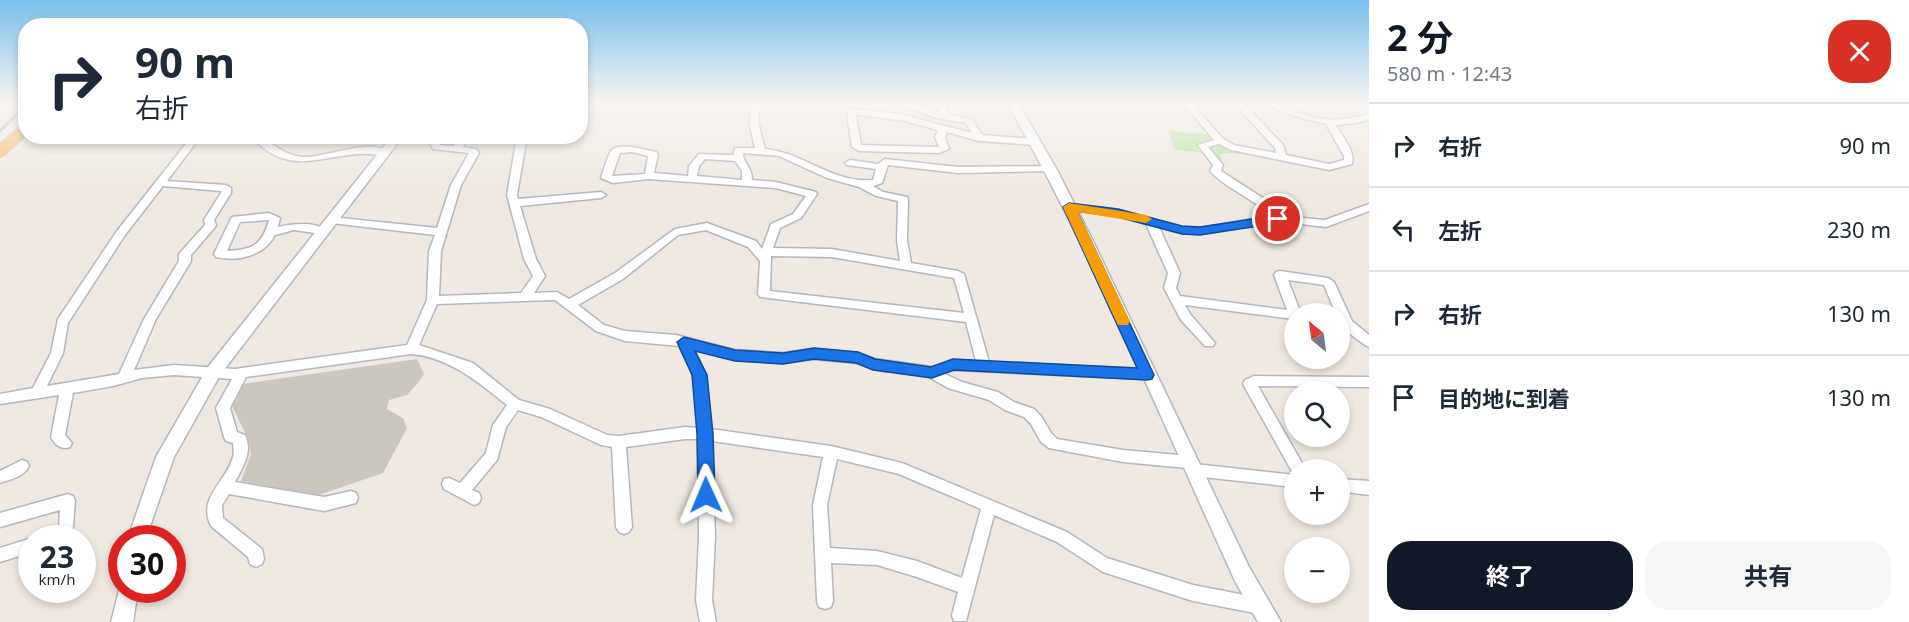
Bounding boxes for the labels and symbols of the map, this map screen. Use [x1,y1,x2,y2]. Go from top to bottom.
pin [1252,193,1303,244]
north arrow [1284,303,1350,369]
position arrow [674,463,738,527]
speed limit sign: 30 [108,525,186,603]

